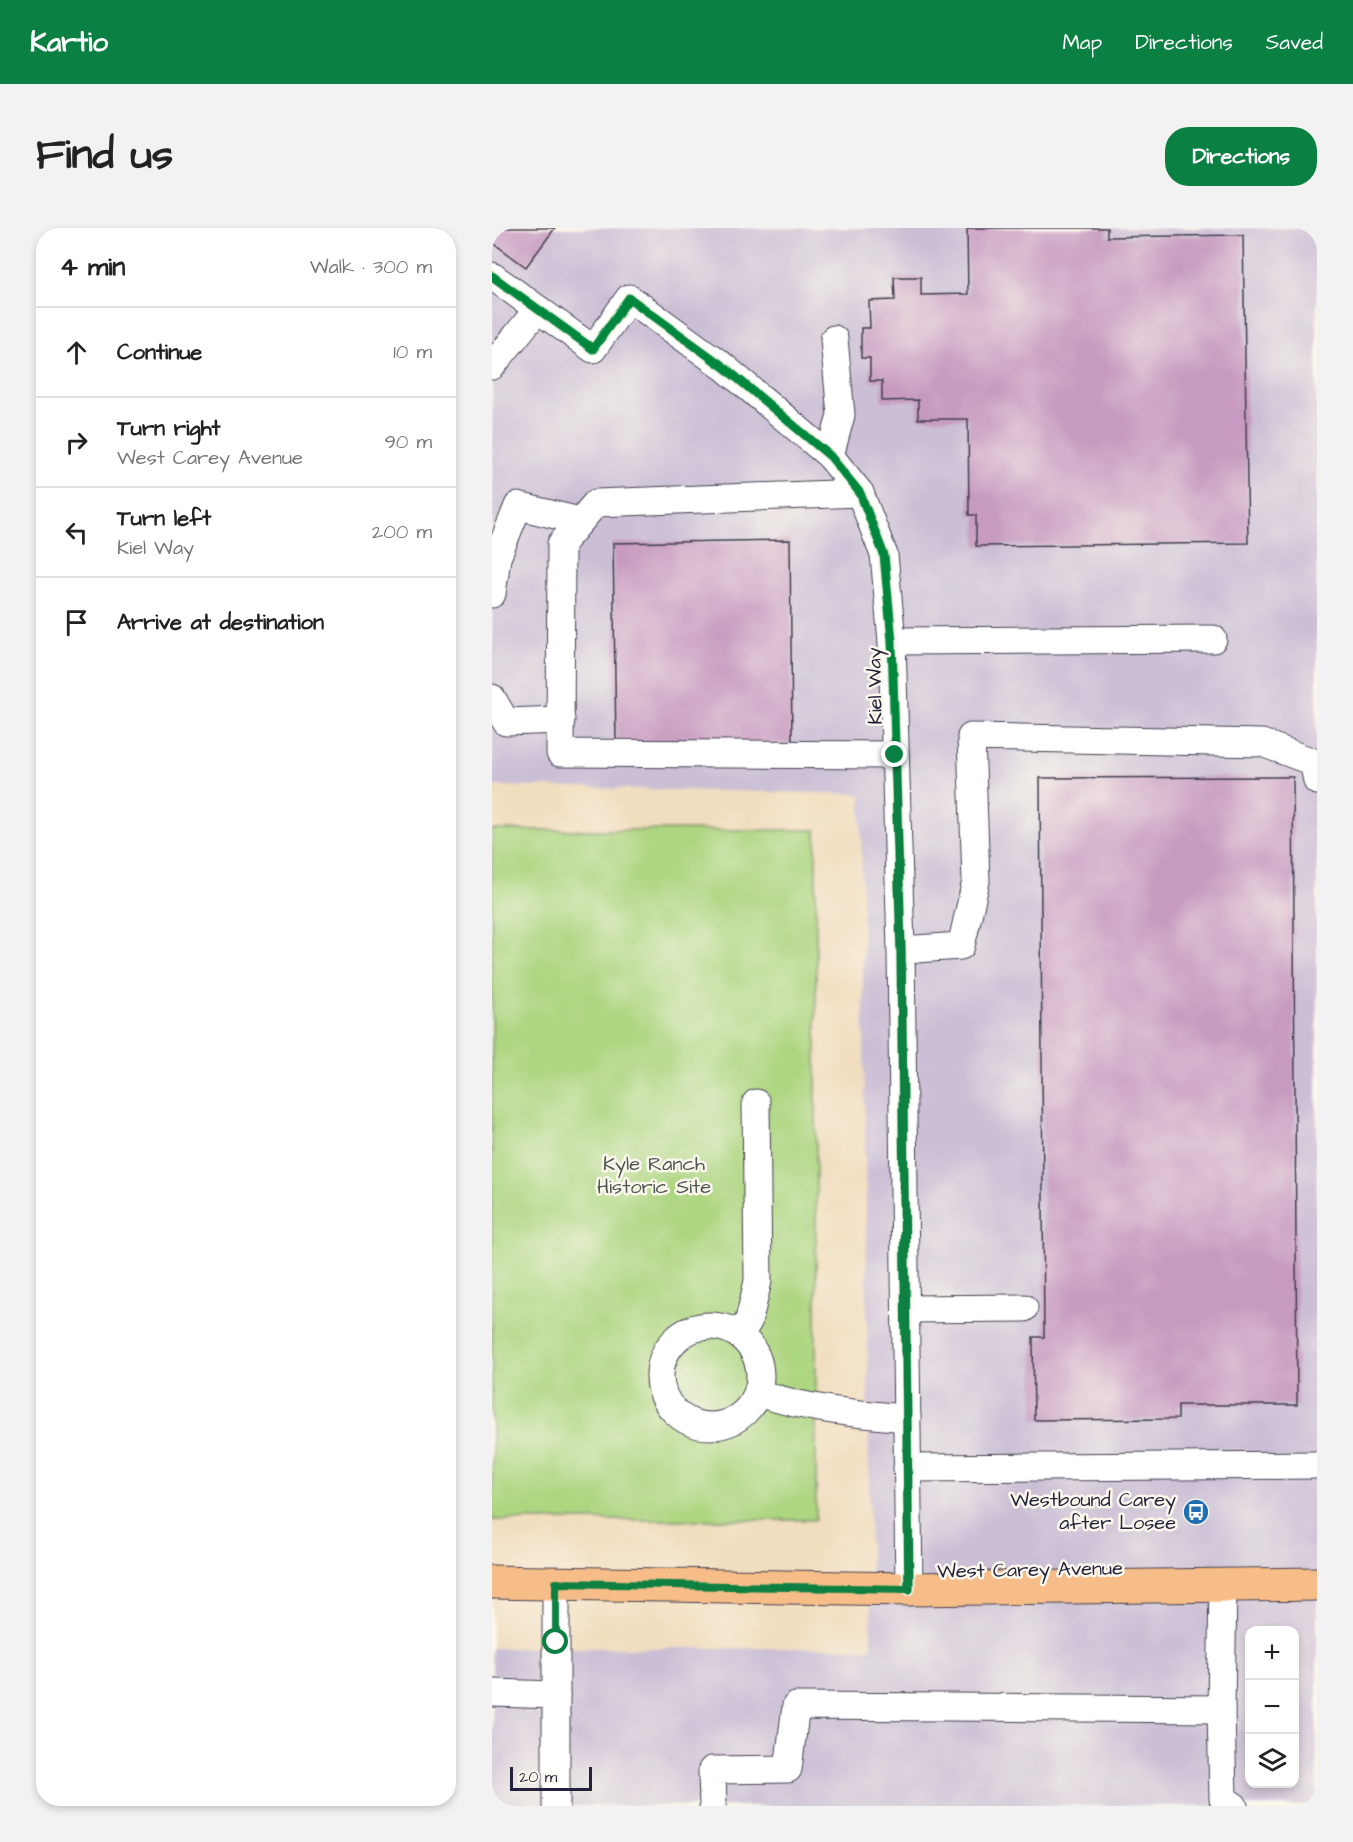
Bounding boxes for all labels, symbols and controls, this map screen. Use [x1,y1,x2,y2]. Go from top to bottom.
text: Kartio [30,23,108,62]
text: Map [1062,28,1102,57]
text: Directions [1135,28,1233,57]
text: Saved [1266,28,1323,57]
text: Find us [36,127,173,185]
button: Directions [1165,127,1317,186]
text: 4 min [60,249,125,285]
text: Walk · 300 m [310,253,432,281]
icon: ahead [60,336,93,369]
text: Continue [117,337,202,368]
text: 10 m [393,338,432,366]
text: Turn right [117,413,220,444]
icon: right [60,426,93,459]
text: 90 m [384,428,432,456]
text: West Carey Avenue [117,444,303,472]
text: Turn left [117,503,211,534]
icon: left [60,516,93,549]
text: 200 m [372,518,432,546]
text: Kiel Way [117,534,194,562]
icon: arrive [60,606,93,639]
text: Arrive at destination [117,607,324,638]
street label: Kiel Way [860,647,891,725]
route end [881,741,907,767]
park label: Kyle Ranch Historic Site [597,1150,711,1201]
place label: Westbound Carey after Losee [1010,1486,1176,1537]
bus stop icon: Westbound Carey after Losee [1181,1497,1211,1527]
street label: West Carey Avenue [937,1554,1123,1587]
map controls [1245,1626,1299,1788]
button: + [1245,1626,1299,1680]
route start [542,1628,568,1654]
button: − [1245,1680,1299,1734]
button: layers [1245,1734,1299,1788]
scale bar [510,1764,592,1792]
text: 20 m [519,1766,557,1788]

